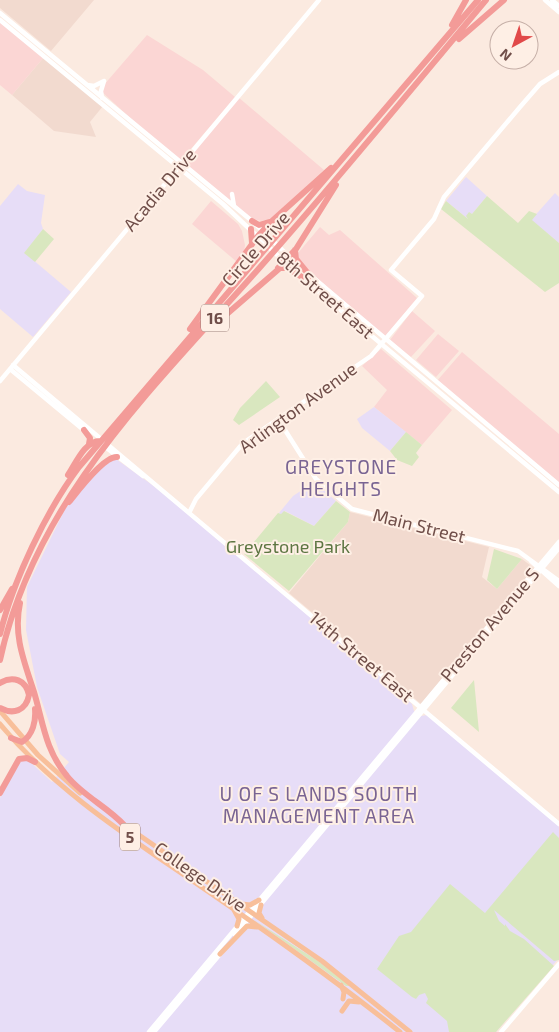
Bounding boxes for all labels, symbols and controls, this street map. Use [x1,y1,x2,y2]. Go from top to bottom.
north arrow [489,20,539,70]
text: N [496,46,515,65]
street label: Acadia Drive [118,143,200,235]
street label: Circle Drive [217,206,294,290]
street label: 8th Street East [272,246,379,343]
road number: 16 [201,304,229,332]
street label: Arlington Avenue [234,357,361,457]
district label: GREYSTONE HEIGHTS [285,455,397,500]
street label: Main Street [371,503,468,547]
park label: Greystone Park [226,535,350,557]
street label: Preston Avenue S [435,563,543,686]
street label: 14th Street East [305,606,418,706]
district label: U OF S LANDS SOUTH MANAGEMENT AREA [220,782,418,827]
road number: 5 [120,824,140,850]
street label: College Drive [150,836,251,916]

